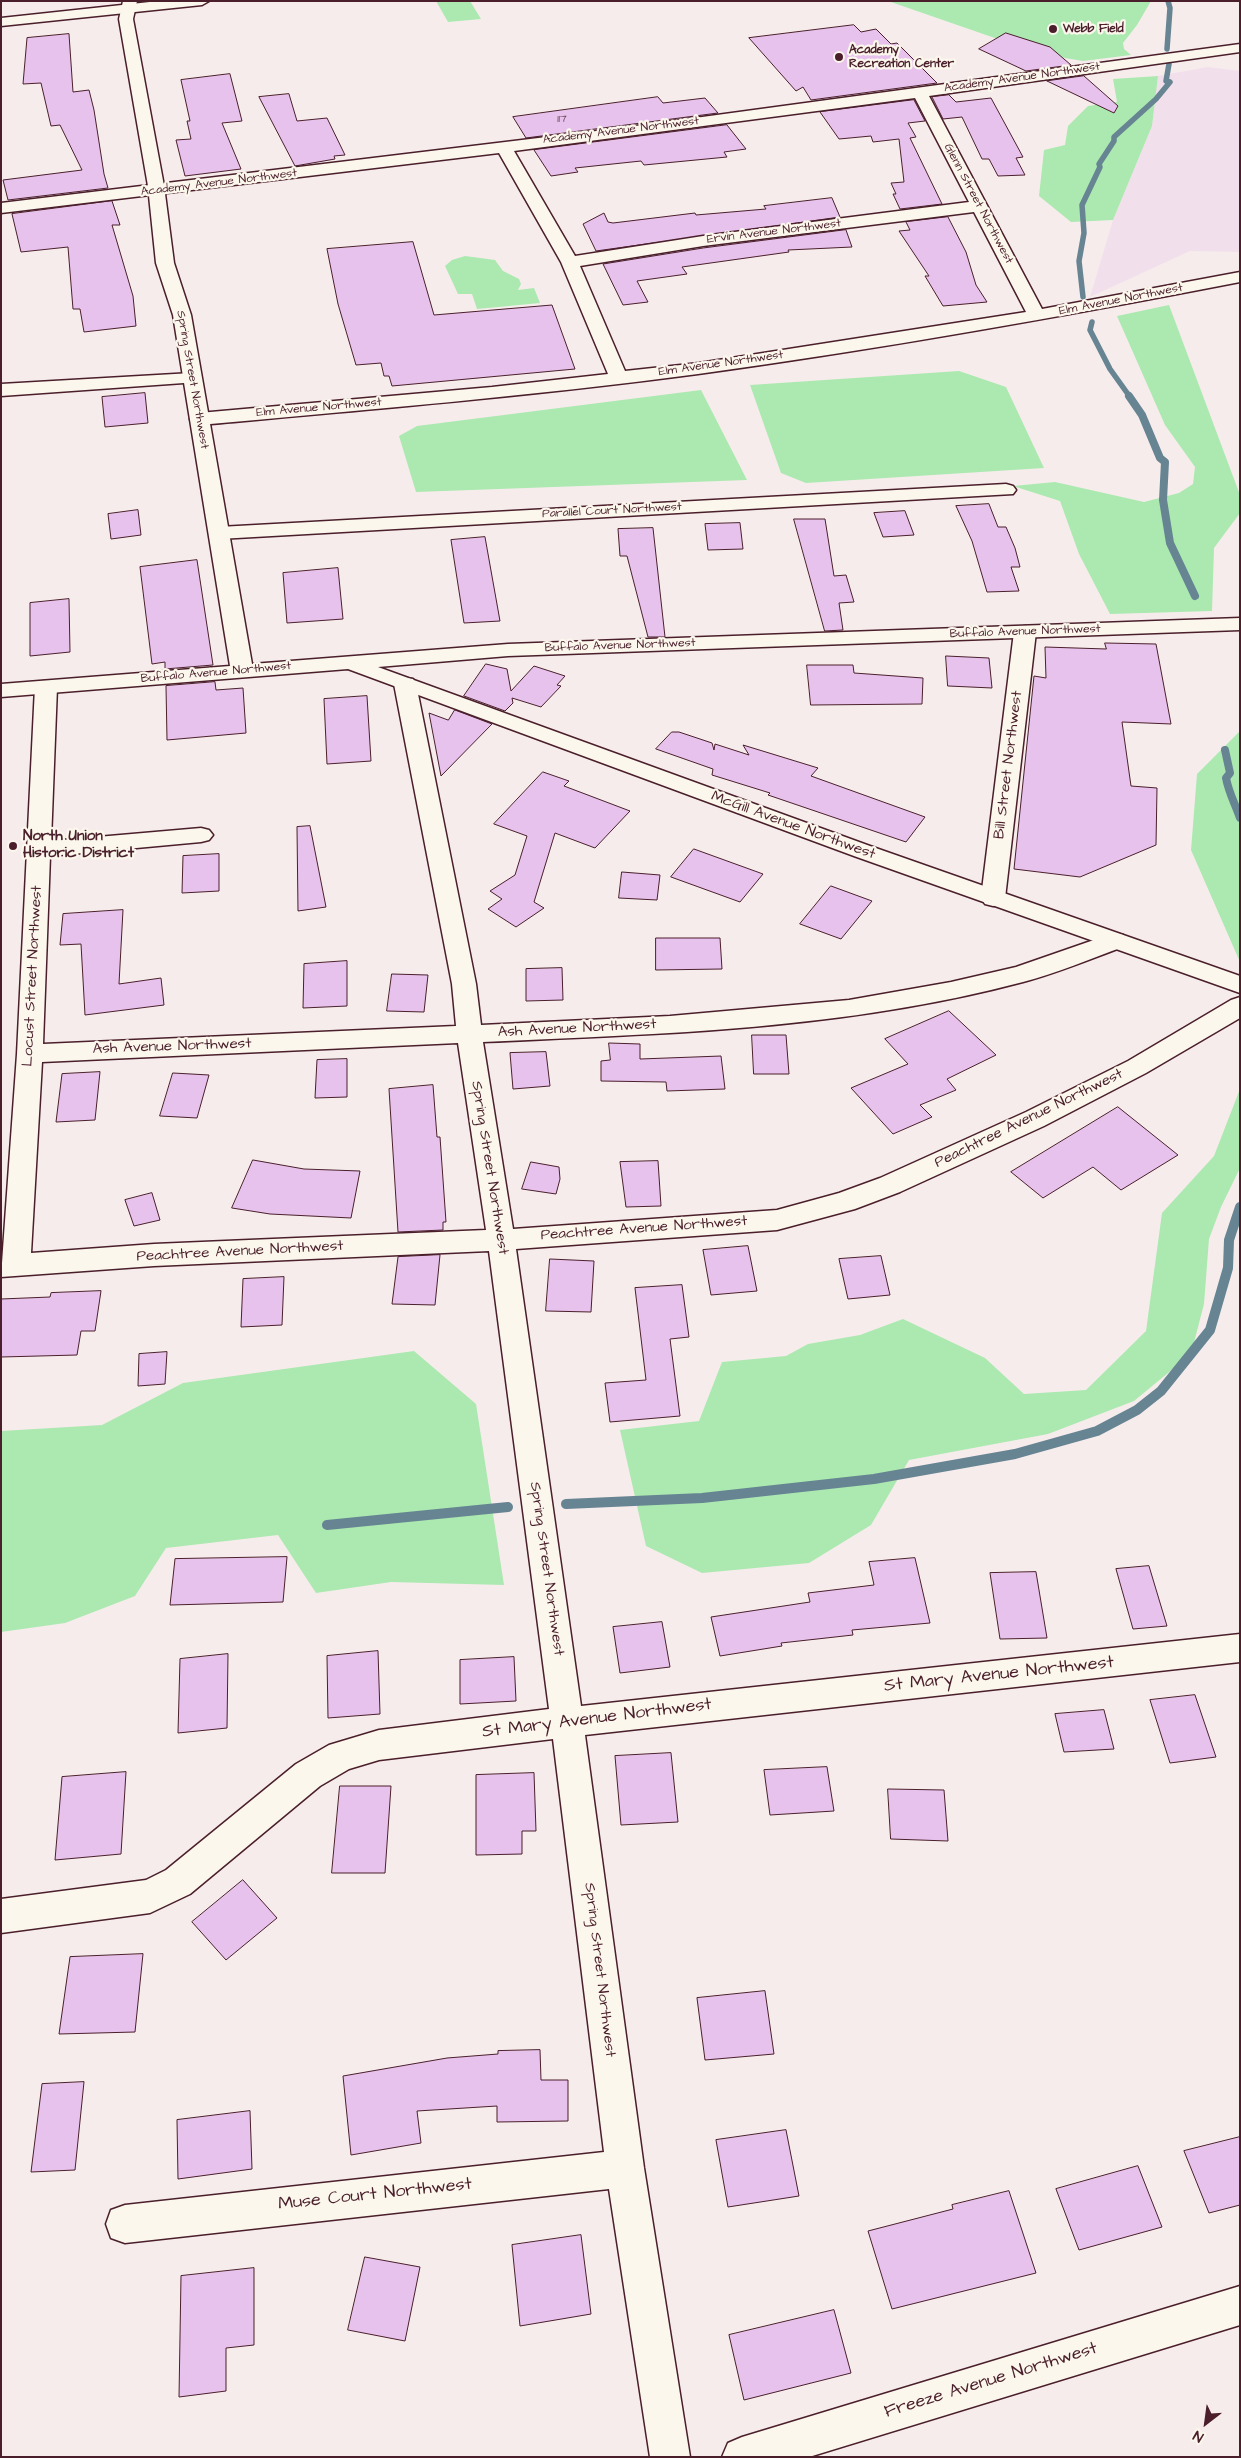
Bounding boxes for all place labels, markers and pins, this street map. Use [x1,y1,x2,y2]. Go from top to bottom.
place label: Webb Field [1063,22,1124,36]
marker: Webb Field [1047,23,1059,35]
place label: Academy Recreation Center [849,43,954,71]
marker: Academy Recreation Center [833,51,845,63]
place label: North Union Historic District [23,828,134,863]
marker: North Union Historic District [7,840,19,852]

